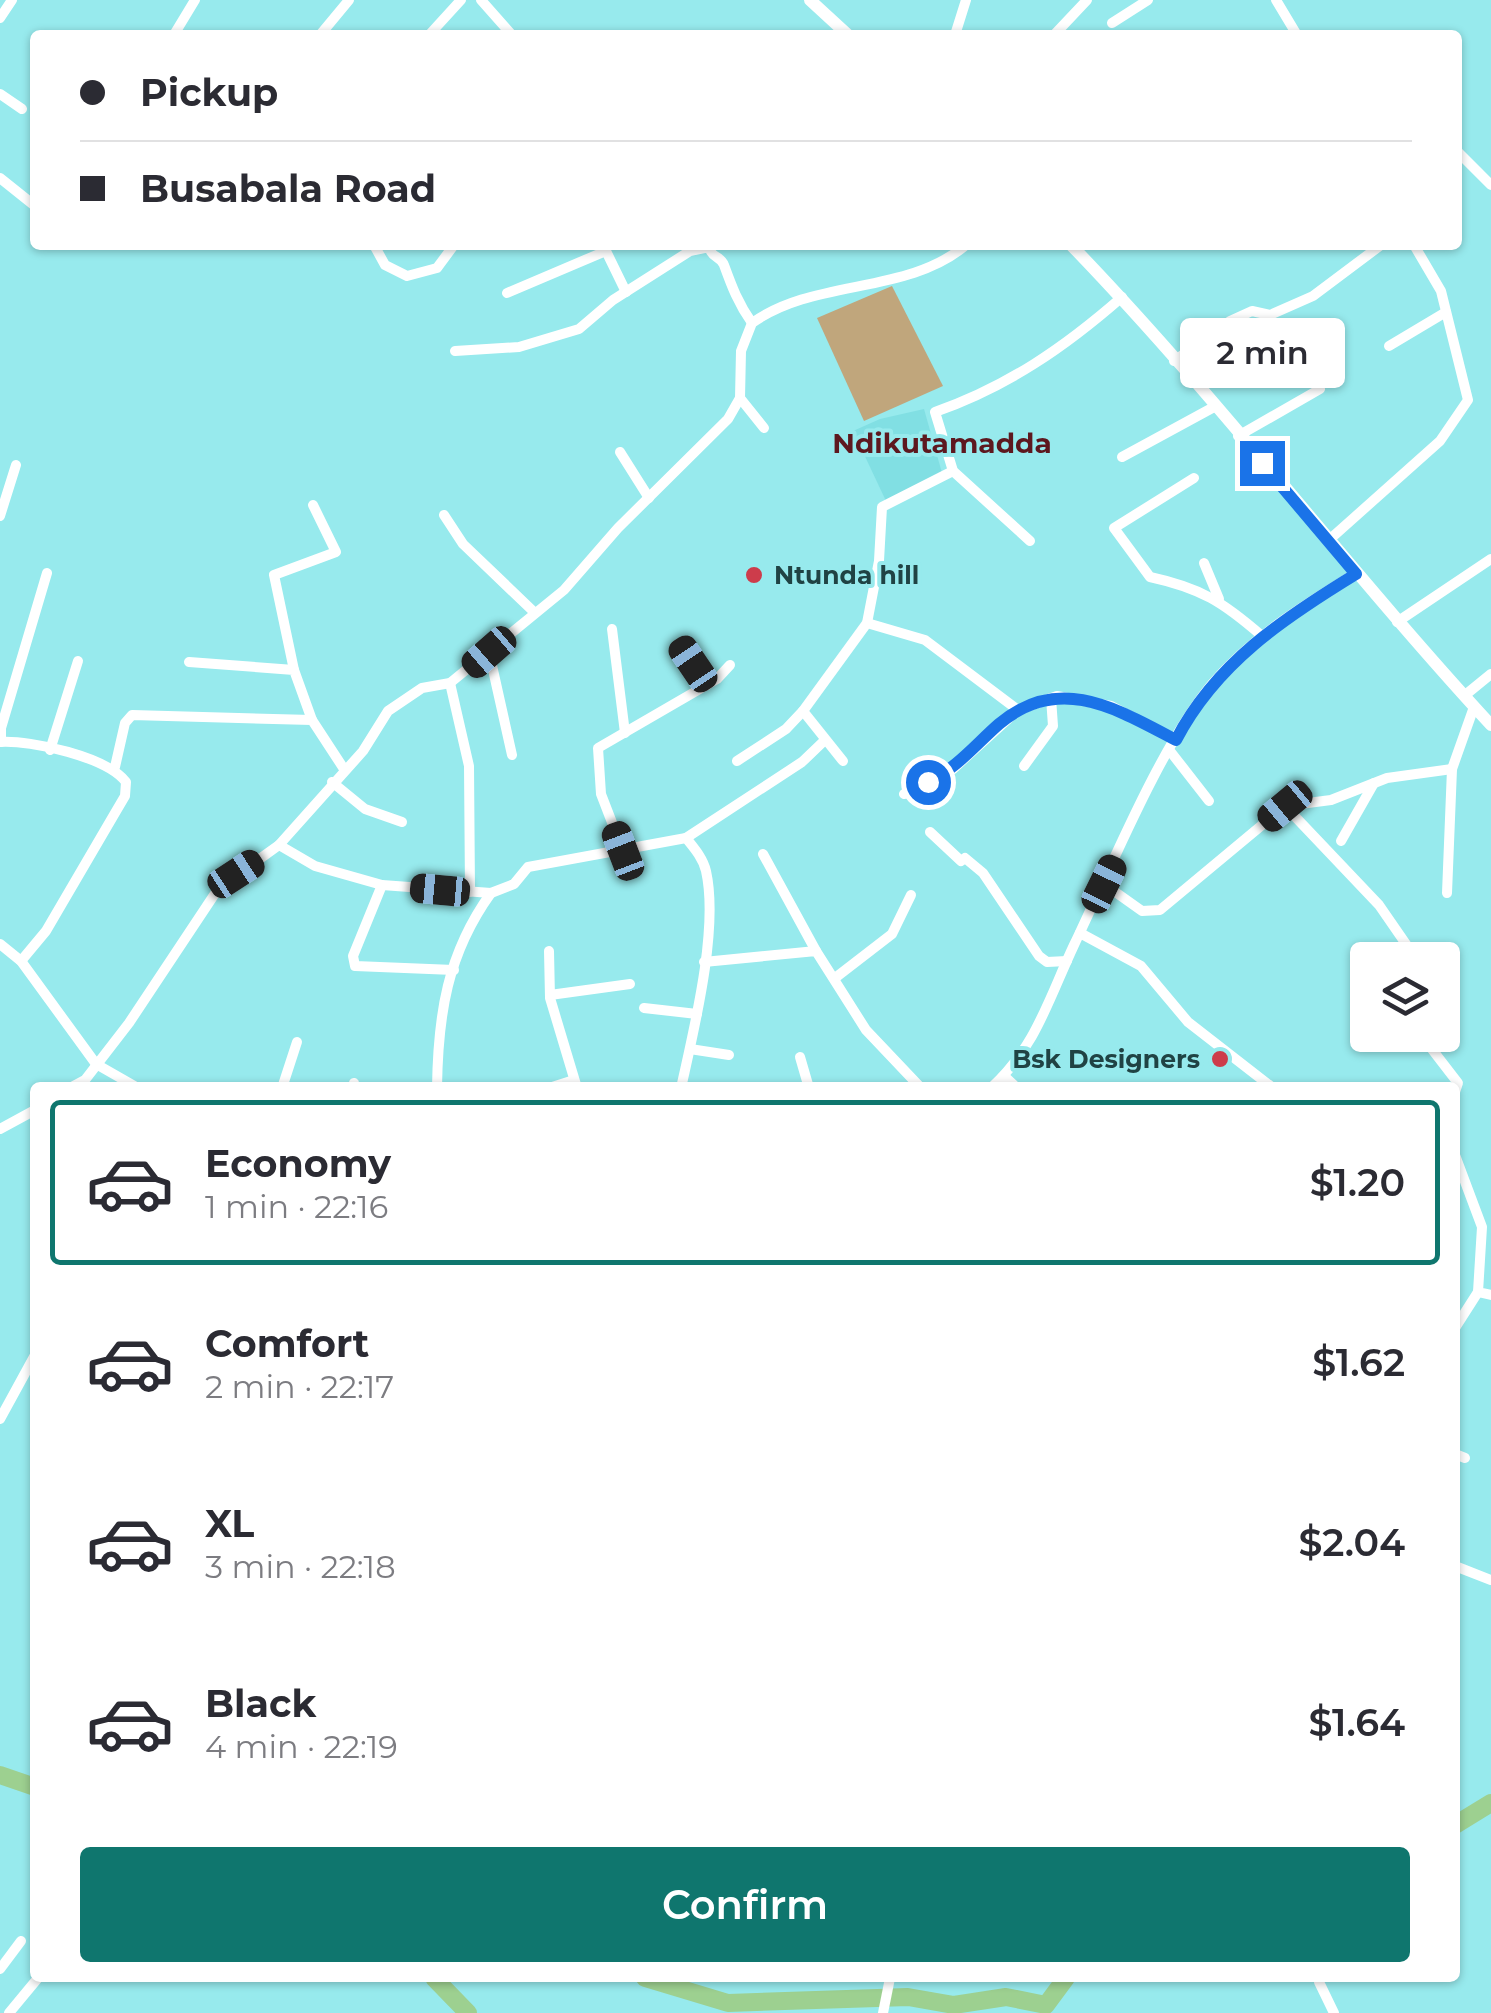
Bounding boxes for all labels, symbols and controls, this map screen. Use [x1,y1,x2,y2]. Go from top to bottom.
text: Pickup [140,69,278,116]
text: Busabala Road [140,165,436,212]
callout: 2 min [1180,318,1344,388]
text: 2 min [1216,333,1309,372]
district label: Ndikutamadda [832,426,1052,460]
route end [1240,441,1285,486]
place label: Ntunda hill [774,560,919,590]
marker: Ntunda hill [743,564,765,586]
car [457,621,521,683]
car [664,631,722,697]
route start [906,760,951,805]
car [1252,775,1318,837]
car [598,818,648,884]
car [203,845,269,903]
car [1077,850,1131,918]
car [409,872,471,908]
map controls [1350,942,1460,1052]
button: layers [1350,942,1460,1052]
place label: Bsk Designers [1012,1044,1200,1074]
marker: Bsk Designers [1209,1048,1231,1070]
icon: car [85,1138,175,1228]
text: Economy [205,1140,391,1187]
text: $1.20 [1310,1159,1405,1206]
text: 1 min · 22:16 [205,1187,388,1226]
icon: car [85,1318,175,1408]
text: Comfort [205,1320,369,1367]
text: $1.62 [1312,1339,1405,1386]
text: 2 min · 22:17 [205,1367,394,1406]
icon: car [85,1498,175,1588]
text: XL [205,1500,254,1547]
text: $2.04 [1298,1519,1405,1566]
text: 3 min · 22:18 [205,1547,396,1586]
icon: car [85,1678,175,1768]
text: Black [205,1680,316,1727]
text: $1.64 [1309,1699,1405,1746]
text: 4 min · 22:19 [205,1727,398,1766]
button: Confirm [80,1847,1410,1962]

